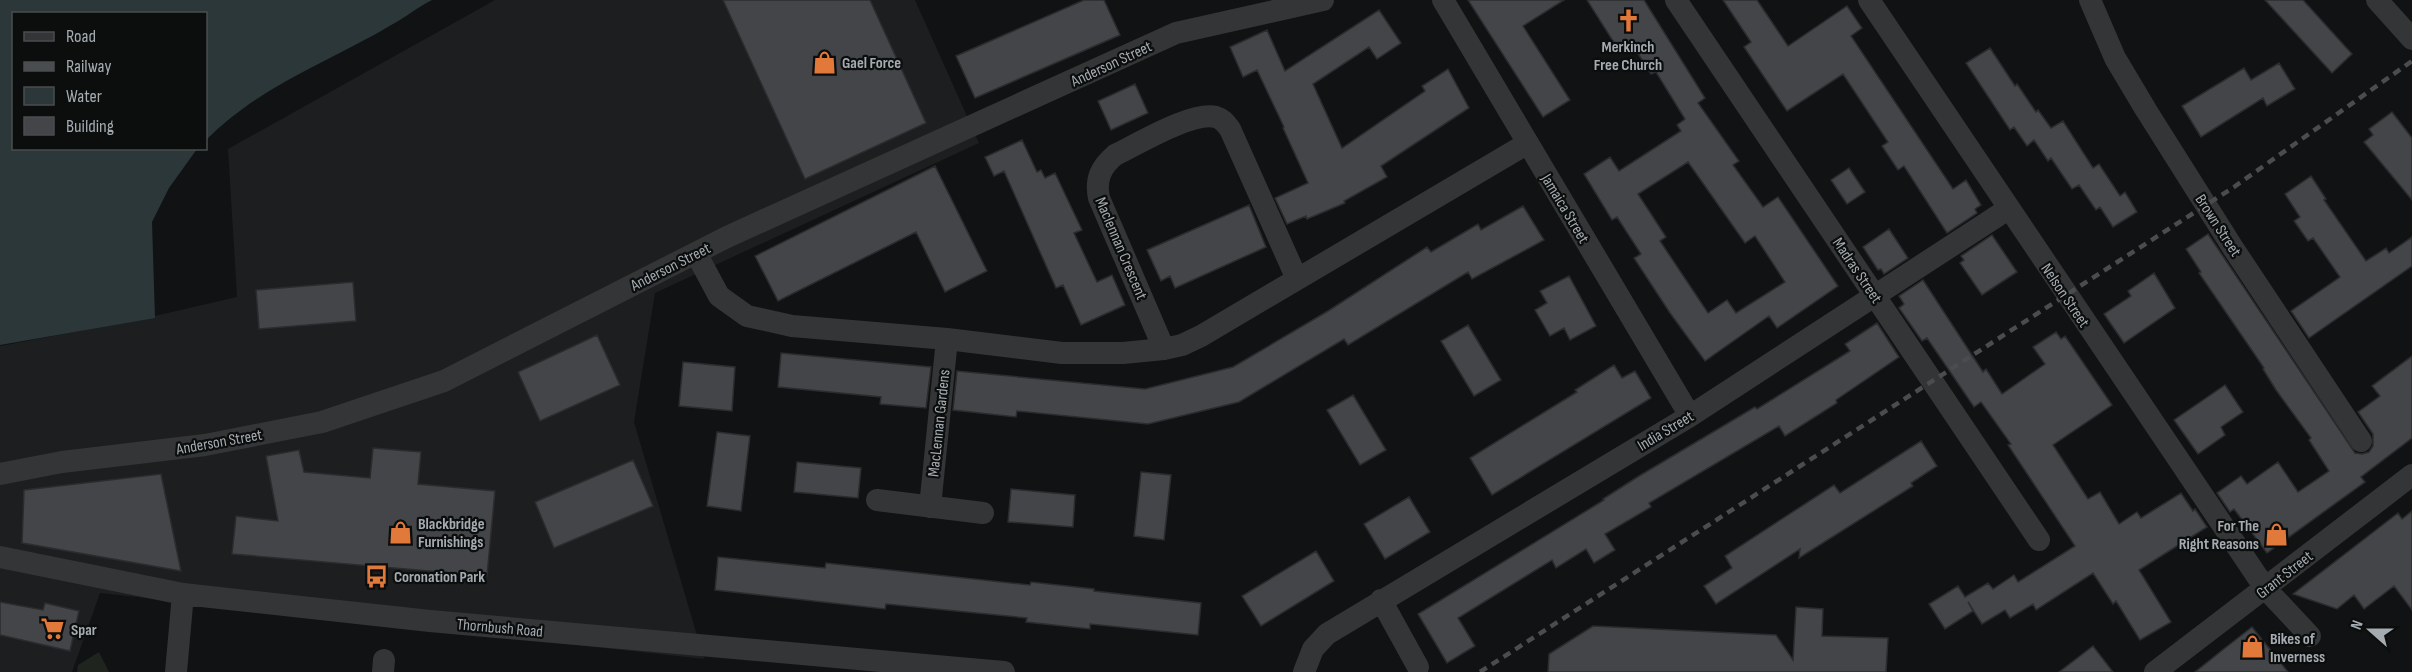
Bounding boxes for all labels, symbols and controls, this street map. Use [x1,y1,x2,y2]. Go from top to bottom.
church icon: Merkinch Free Church [1615,8,1641,34]
legend [12,12,207,150]
text: Road [66,26,96,47]
street label: Anderson Street [1067,37,1155,92]
place label: Merkinch Free Church [1594,38,1662,75]
shop icon: Gael Force [811,49,837,75]
place label: Gael Force [842,54,901,73]
text: Railway [66,56,111,77]
text: Water [66,86,102,107]
text: Building [66,116,114,137]
street label: Jamaica Street [1536,170,1593,247]
street label: Brown Street [2191,191,2245,261]
street label: Maclennan Crescent [1090,194,1151,303]
street label: Madras Street [1828,234,1886,307]
street label: Anderson Street [627,239,714,296]
street label: Nelson Street [2036,260,2093,332]
street label: MacLennan Gardens [924,368,955,478]
street label: India Street [1634,407,1697,455]
street label: Anderson Street [174,426,264,460]
place label: Blackbridge Furnishings [418,515,485,552]
place label: For The Right Reasons [2179,517,2259,554]
shop icon: Blackbridge Furnishings [387,519,413,545]
shop icon: For The Right Reasons [2264,521,2290,547]
street label: Grant Street [2253,547,2317,603]
bus stop icon: Coronation Park [363,563,389,589]
place label: Coronation Park [394,568,485,587]
north arrow [2340,600,2400,660]
street label: Thornbush Road [456,615,544,642]
supermarket icon: Spar [40,616,66,642]
text: N [2347,618,2368,633]
place label: Spar [71,621,97,640]
place label: Bikes of Inverness [2270,630,2325,667]
shop icon: Bikes of Inverness [2239,634,2265,660]

